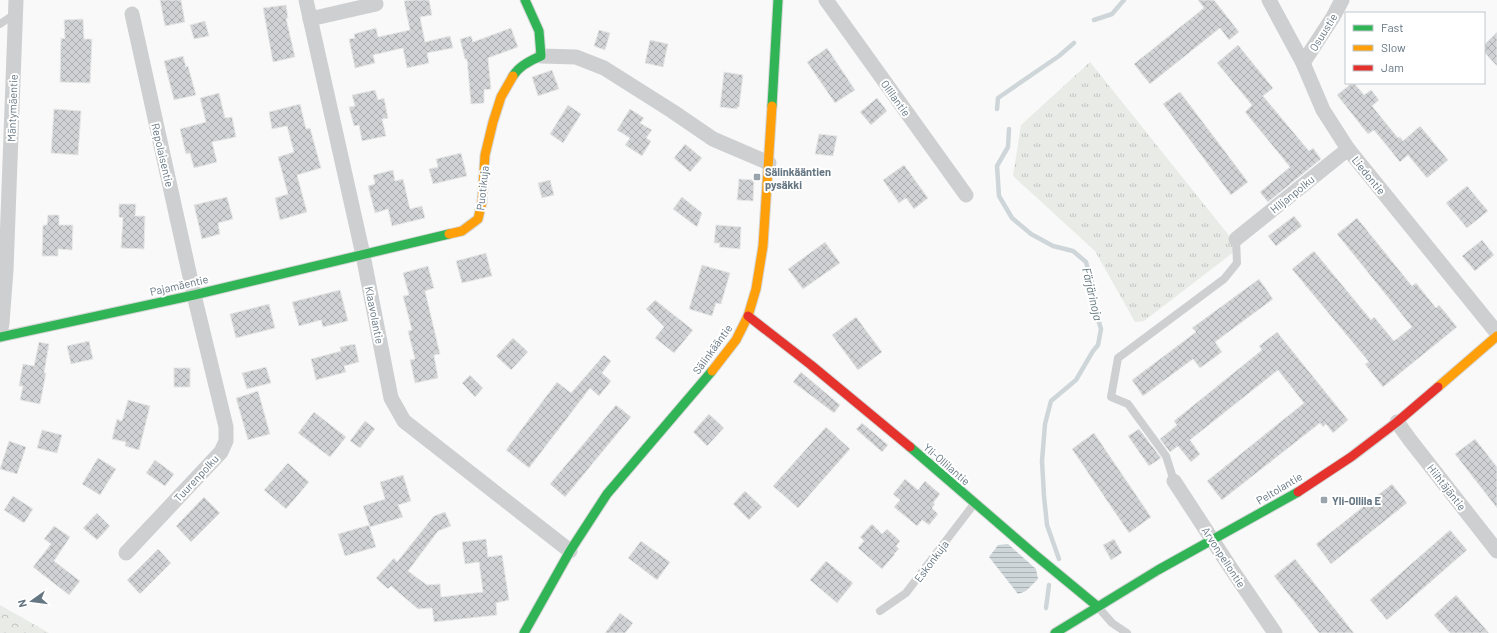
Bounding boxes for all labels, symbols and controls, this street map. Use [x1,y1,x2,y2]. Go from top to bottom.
street label: Osuustie [1306,11,1340,53]
legend [1345,12,1485,84]
text: Fast [1381,20,1404,34]
text: Slow [1381,40,1406,54]
text: Jam [1381,60,1404,74]
street label: Mäntymäentie [4,74,20,142]
street label: Ollilantie [879,77,914,119]
street label: Repolaisentie [149,122,177,188]
street label: Liedontie [1350,153,1388,197]
street label: Puotikuja [473,165,491,211]
place label: Sälinkääntien pysäkki [765,165,831,191]
marker: Sälinkääntien pysäkki [752,172,762,182]
street label: Hiljanpolku [1267,172,1317,216]
water label: Färjärinoja [1080,266,1106,322]
street label: Pajamäentie [149,272,210,298]
street label: Klaavolantie [363,285,387,345]
street label: Sälinkääntie [690,321,735,376]
street label: Yli-Ollilantie [921,440,973,488]
street label: Tuurenpolku [171,452,221,504]
street label: Hiihtäjäntie [1425,461,1469,513]
street label: Peltolantie [1254,469,1304,507]
place label: Yli-Ollila E [1332,494,1381,507]
marker: Yli-Ollila E [1319,495,1329,505]
street label: Arvonpellontie [1200,524,1248,590]
street label: Eskonkuja [911,538,951,584]
north arrow [12,581,52,621]
text: N [15,598,29,609]

